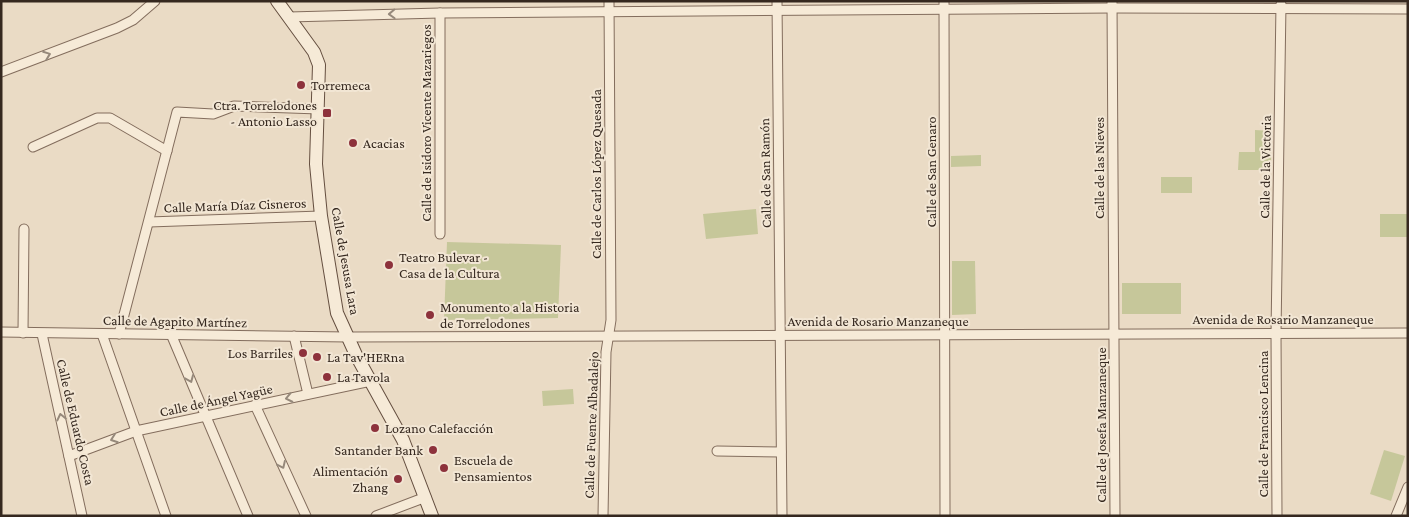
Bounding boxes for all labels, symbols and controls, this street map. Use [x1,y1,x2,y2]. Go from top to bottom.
one-way arrow [387,9,395,19]
street label: Calle de Isidoro Vicente Mazariegos [418,24,434,222]
one-way arrow [42,51,51,61]
place label: Torremeca [311,77,371,93]
marker: Torremeca [295,79,307,91]
street label: Calle de Carlos López Quesada [588,88,604,259]
place label: Ctra. Torrelodones - Antonio Lasso [213,97,317,129]
marker: Ctra. Torrelodones - Antonio Lasso [321,107,333,119]
street label: Calle de la Victoria [1256,115,1274,219]
street label: Calle de San Ramón [756,117,774,228]
street label: Calle de San Genaro [923,117,939,227]
street label: Calle de las Nieves [1091,117,1107,219]
place label: Acacias [363,135,405,151]
marker: Acacias [347,137,359,149]
street label: Calle María Díaz Cisneros [163,195,307,215]
street label: Calle de Jesusa Lara [329,206,363,317]
place label: Teatro Bulevar - Casa de la Cultura [399,249,500,281]
marker: Teatro Bulevar - Casa de la Cultura [383,259,395,271]
place label: Monumento a la Historia de Torrelodones [440,299,580,331]
marker: Monumento a la Historia de Torrelodones [424,309,436,321]
street label: Avenida de Rosario Manzaneque [1192,311,1374,327]
street label: Calle de Agapito Martínez [103,312,247,330]
street label: Avenida de Rosario Manzaneque [787,313,969,329]
place label: Los Barriles [228,345,293,361]
marker: Los Barriles [297,347,309,359]
street label: Calle de Josefa Manzaneque [1093,347,1109,503]
place label: La Tav'HERna [327,349,405,365]
street label: Calle de Francisco Lencina [1255,350,1271,497]
marker: La Tav'HERna [311,351,323,363]
street label: Calle de Fuente Albadalejo [580,351,603,499]
street label: Calle de Eduardo Costa [54,357,98,487]
place label: La Tavola [337,369,391,385]
marker: La Tavola [321,371,333,383]
one-way arrow [184,374,195,383]
street label: Calle de Ángel Yagüe [158,380,274,420]
one-way arrow [284,392,293,403]
one-way arrow [56,412,67,421]
place label: Lozano Calefacción [385,420,494,436]
marker: Lozano Calefacción [369,422,381,434]
one-way arrow [110,433,119,443]
place label: Santander Bank [334,442,423,458]
marker: Santander Bank [427,444,439,456]
place label: Escuela de Pensamientos [454,452,532,484]
one-way arrow [276,460,287,469]
marker: Escuela de Pensamientos [438,462,450,474]
place label: Alimentación Zhang [313,463,388,495]
marker: Alimentación Zhang [392,473,404,485]

